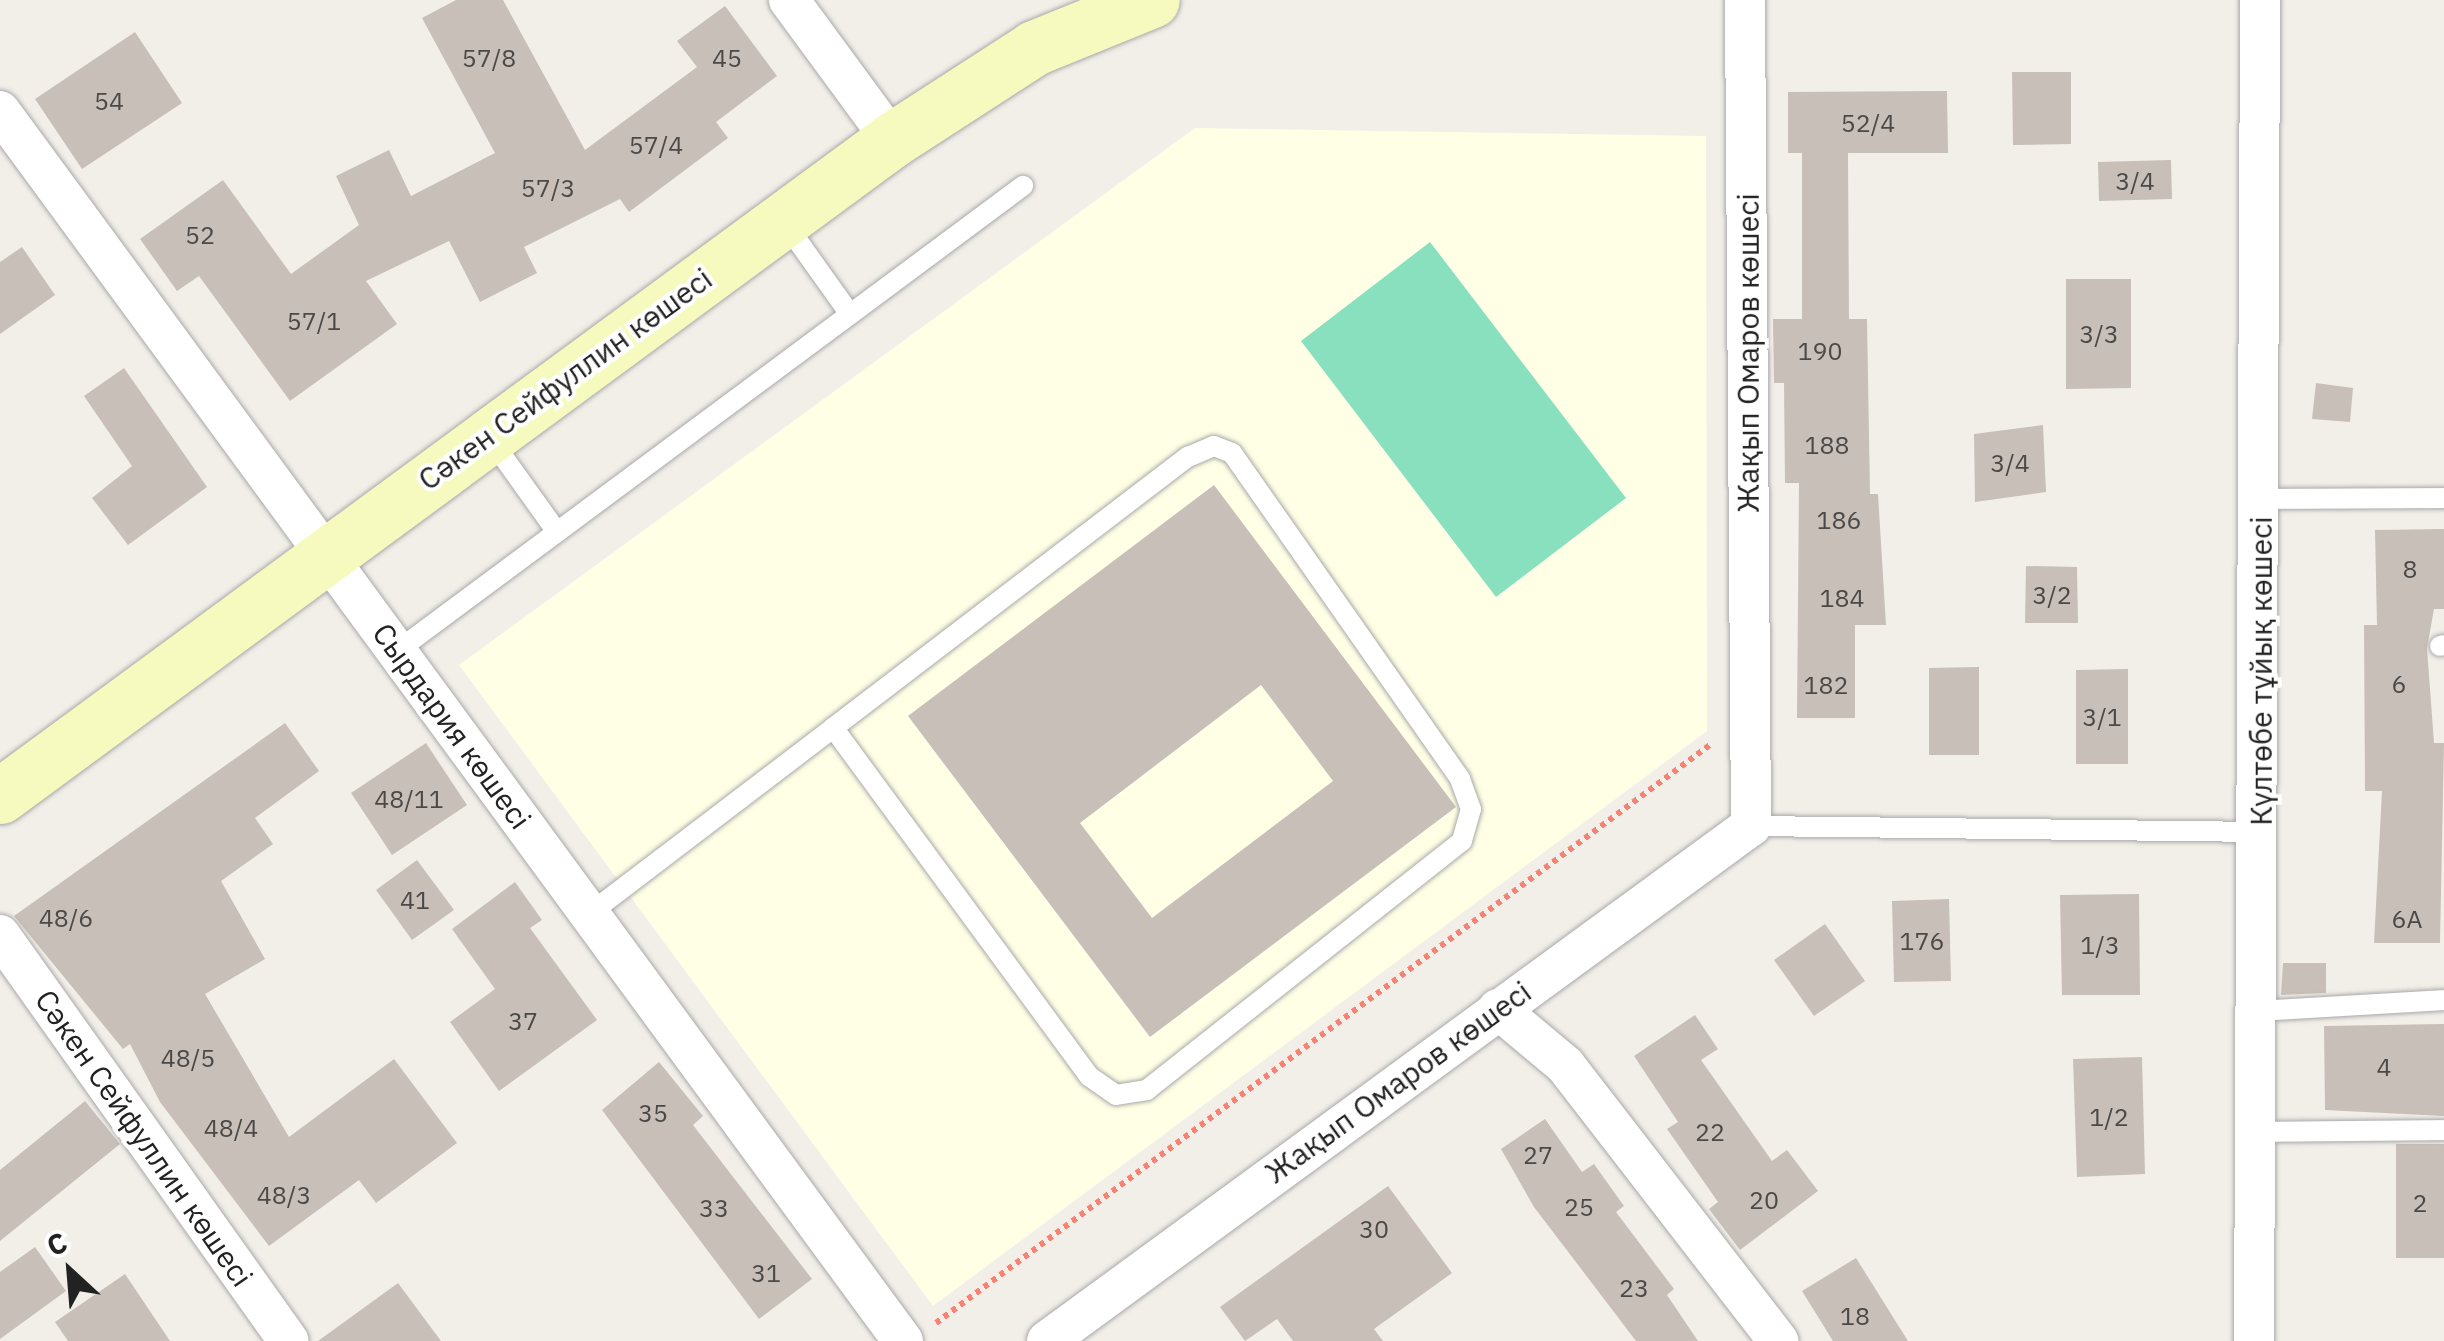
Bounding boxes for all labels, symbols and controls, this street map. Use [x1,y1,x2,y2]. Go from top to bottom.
house number: 57/8 [462,43,516,73]
house number: 45 [712,43,742,73]
house number: 54 [94,86,124,116]
house number: 52/4 [1841,108,1895,138]
house number: 57/4 [629,130,683,160]
house number: 3/4 [2115,166,2155,196]
house number: 57/3 [521,173,575,203]
street label: Жақып Омаров көшесі [1730,193,1766,513]
house number: 52 [185,220,215,250]
street label: Сәкен Сейфуллин көшесі [411,260,719,498]
house number: 57/1 [287,306,341,336]
house number: 3/3 [2079,319,2119,349]
house number: 190 [1798,336,1842,366]
house number: 188 [1805,430,1849,460]
house number: 3/4 [1990,448,2030,478]
house number: 186 [1817,505,1861,535]
street label: Күлтөбе тұйық көшесі [2243,516,2279,826]
house number: 8 [2403,554,2417,584]
house number: 3/2 [2032,580,2072,610]
house number: 184 [1820,583,1864,613]
street label: Сырдария көшесі [365,616,539,836]
house number: 6 [2392,669,2406,699]
house number: 182 [1804,670,1848,700]
house number: 3/1 [2082,702,2122,732]
house number: 48/11 [374,784,444,814]
house number: 41 [400,885,430,915]
house number: 48/6 [39,903,93,933]
house number: 6А [2391,904,2423,934]
house number: 176 [1900,926,1944,956]
house number: 1/3 [2080,930,2120,960]
street label: Жақып Омаров көшесі [1258,973,1538,1191]
street label: Сәкен Сейфуллин көшесі [28,983,260,1293]
house number: 37 [508,1006,538,1036]
house number: 48/5 [161,1043,215,1073]
house number: 4 [2377,1052,2391,1082]
house number: 35 [638,1098,668,1128]
house number: 1/2 [2089,1102,2129,1132]
house number: 48/4 [204,1113,258,1143]
house number: 22 [1695,1117,1725,1147]
house number: 27 [1523,1140,1553,1170]
house number: 48/3 [257,1180,311,1210]
house number: 20 [1749,1185,1779,1215]
house number: 2 [2413,1188,2427,1218]
house number: 25 [1564,1192,1594,1222]
house number: 33 [699,1193,729,1223]
house number: 30 [1359,1214,1389,1244]
north arrow [20,1221,120,1321]
house number: 31 [751,1258,781,1288]
house number: 23 [1619,1273,1649,1303]
house number: 18 [1840,1301,1870,1331]

